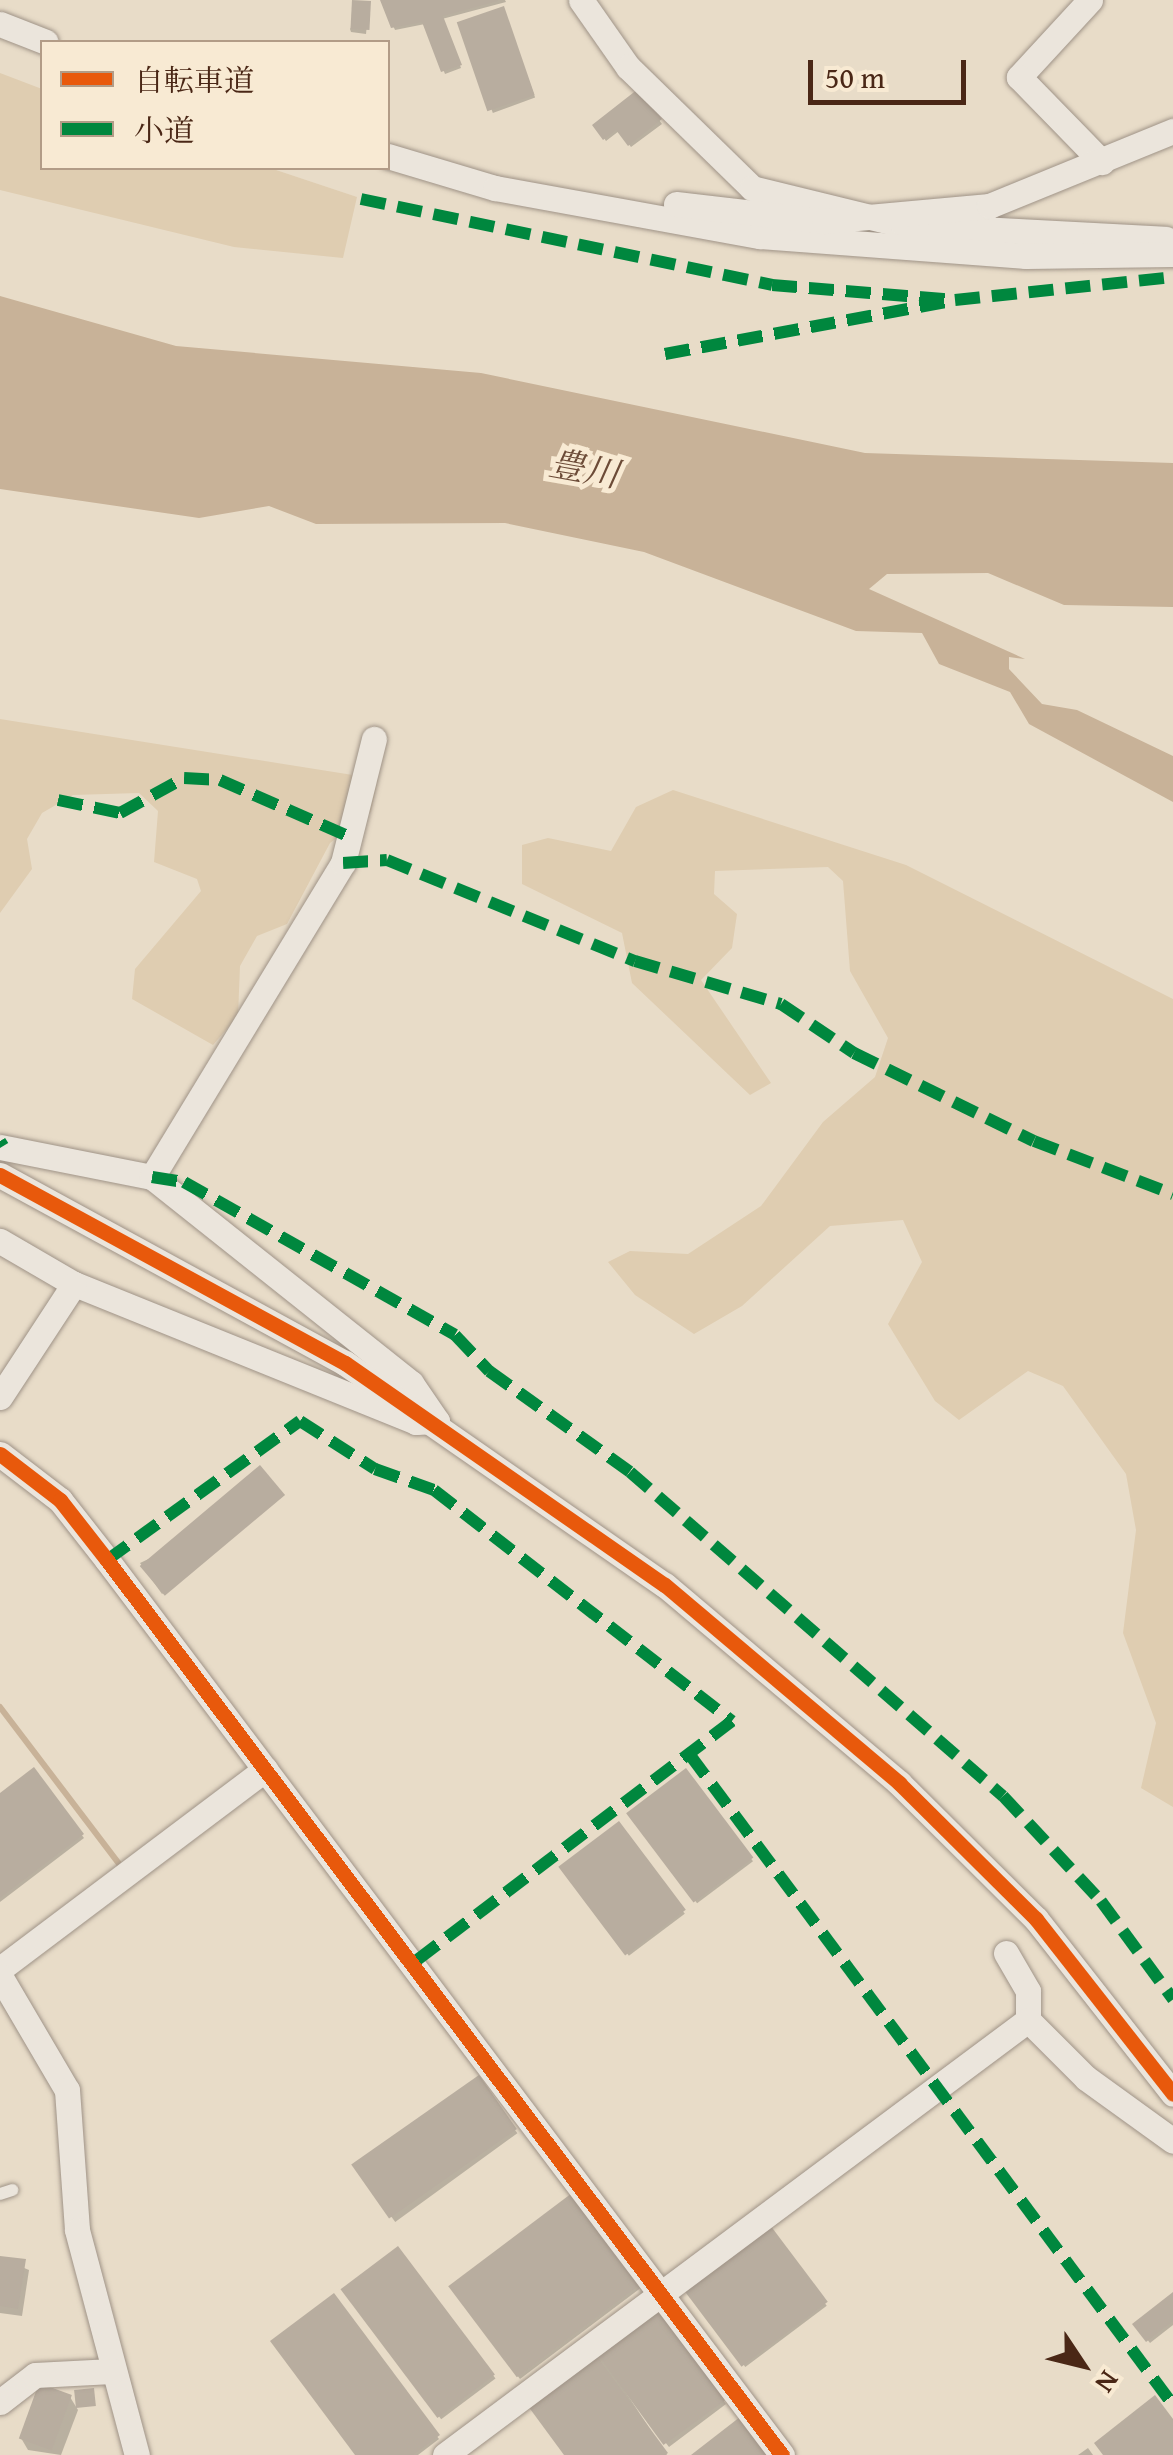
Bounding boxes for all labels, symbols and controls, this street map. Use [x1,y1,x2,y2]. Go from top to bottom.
legend [40,40,390,170]
scale bar [813,40,970,102]
text: 50 m [825,55,885,99]
text: 自転車道 [134,58,254,102]
text: 小道 [134,108,194,152]
water label: 豊川 [546,442,622,496]
north arrow [1033,2315,1133,2415]
text: N [1086,2363,1130,2402]

